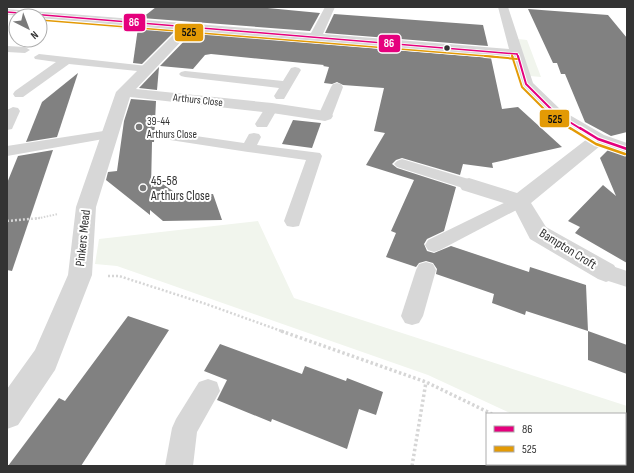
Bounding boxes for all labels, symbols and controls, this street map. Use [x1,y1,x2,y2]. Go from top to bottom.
north arrow [8,8,48,48]
line badge: 86 [123,13,146,32]
text: 86 [129,16,139,29]
line badge: 525 [174,23,204,42]
text: 525 [182,26,196,39]
text: N [28,28,41,42]
line badge: 86 [378,34,401,53]
text: 86 [384,37,394,50]
unlabelled marker [442,43,452,53]
street label: Arthurs Close [172,91,223,109]
line badge: 525 [539,109,570,128]
text: 525 [548,113,562,126]
place label: 39-44 Arthurs Close [146,115,197,141]
marker: 39-44 Arthurs Close [134,122,144,132]
place label: 45-58 Arthurs Close [150,173,210,204]
marker: 45-58 Arthurs Close [138,183,148,193]
street label: Pinkers Mead [72,209,94,267]
street label: Bampton Croft [536,225,600,273]
legend [486,413,626,465]
text: 86 [522,422,533,437]
text: 525 [522,442,537,457]

